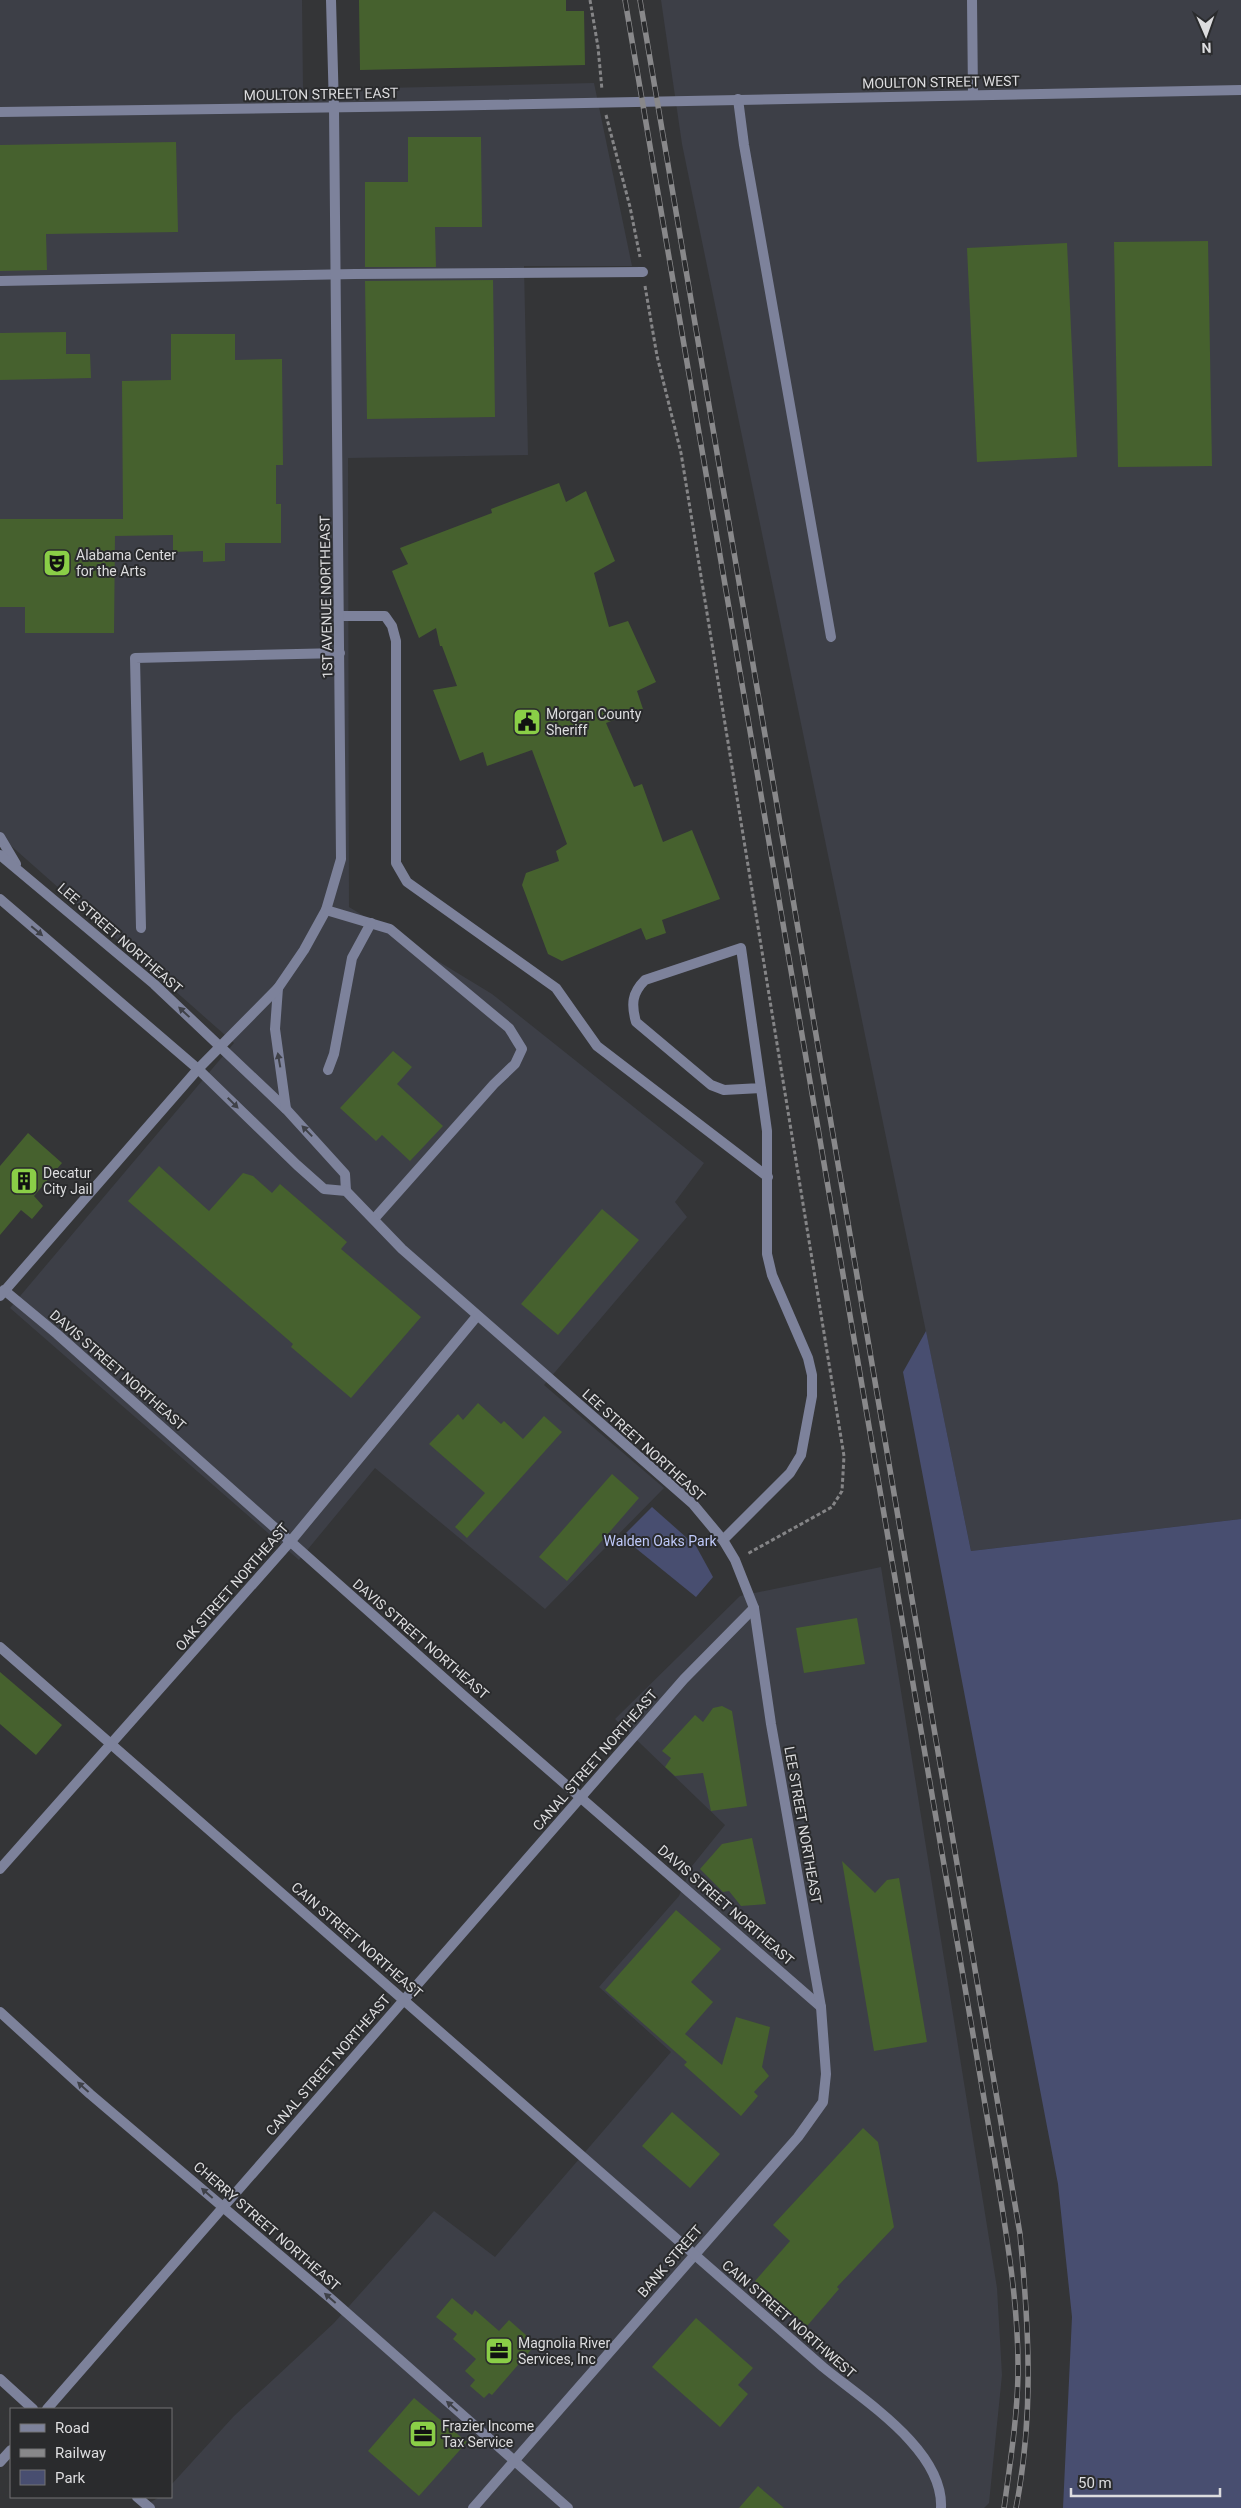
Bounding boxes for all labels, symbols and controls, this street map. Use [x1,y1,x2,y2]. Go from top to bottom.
north arrow [1181,10,1231,60]
text: N [1201,40,1212,56]
street label: MOULTON STREET WEST [862,73,1021,91]
street label: MOULTON STREET EAST [244,85,399,103]
street label: 1ST AVENUE NORTHEAST [317,515,335,679]
place label: Alabama Center for the Arts [76,547,176,579]
theatre icon: Alabama Center for the Arts [42,548,72,578]
place label: Morgan County Sheriff [546,706,642,738]
public building icon: Morgan County Sheriff [512,707,542,737]
street label: LEE STREET NORTHEAST [55,880,186,997]
one-way arrow [30,925,43,936]
one-way arrow [179,1006,191,1018]
one-way arrow [275,1052,283,1068]
one-way arrow [227,1097,239,1109]
one-way arrow [301,1125,313,1137]
place label: Decatur City Jail [43,1165,92,1197]
building icon: Decatur City Jail [9,1166,39,1196]
street label: DAVIS STREET NORTHEAST [47,1307,190,1434]
street label: LEE STREET NORTHEAST [579,1386,709,1505]
street label: OAK STREET NORTHEAST [172,1520,292,1654]
park label: Walden Oaks Park [604,1533,717,1549]
street label: DAVIS STREET NORTHEAST [350,1576,493,1703]
street label: CANAL STREET NORTHEAST [530,1686,661,1834]
street label: LEE STREET NORTHEAST [781,1745,825,1906]
street label: DAVIS STREET NORTHEAST [655,1842,798,1969]
street label: CAIN STREET NORTHEAST [288,1879,426,2002]
street label: CANAL STREET NORTHEAST [263,1991,394,2139]
one-way arrow [76,2082,89,2093]
street label: CHERRY STREET NORTHEAST [191,2158,344,2294]
one-way arrow [200,2187,213,2198]
street label: BANK STREET [635,2221,706,2300]
street label: CAIN STREET NORTHWEST [719,2257,859,2382]
one-way arrow [323,2293,336,2304]
place label: Magnolia River Services, Inc [518,2335,610,2367]
office icon: Magnolia River Services, Inc [484,2336,514,2366]
one-way arrow [446,2400,458,2412]
legend [10,2408,172,2498]
place label: Frazier Income Tax Service [442,2418,534,2450]
text: Road [55,2419,89,2437]
office icon: Frazier Income Tax Service [408,2419,438,2449]
text: Railway [55,2444,106,2462]
scale bar [1071,2466,1220,2498]
text: Park [55,2469,86,2487]
text: 50 m [1078,2474,1112,2492]

